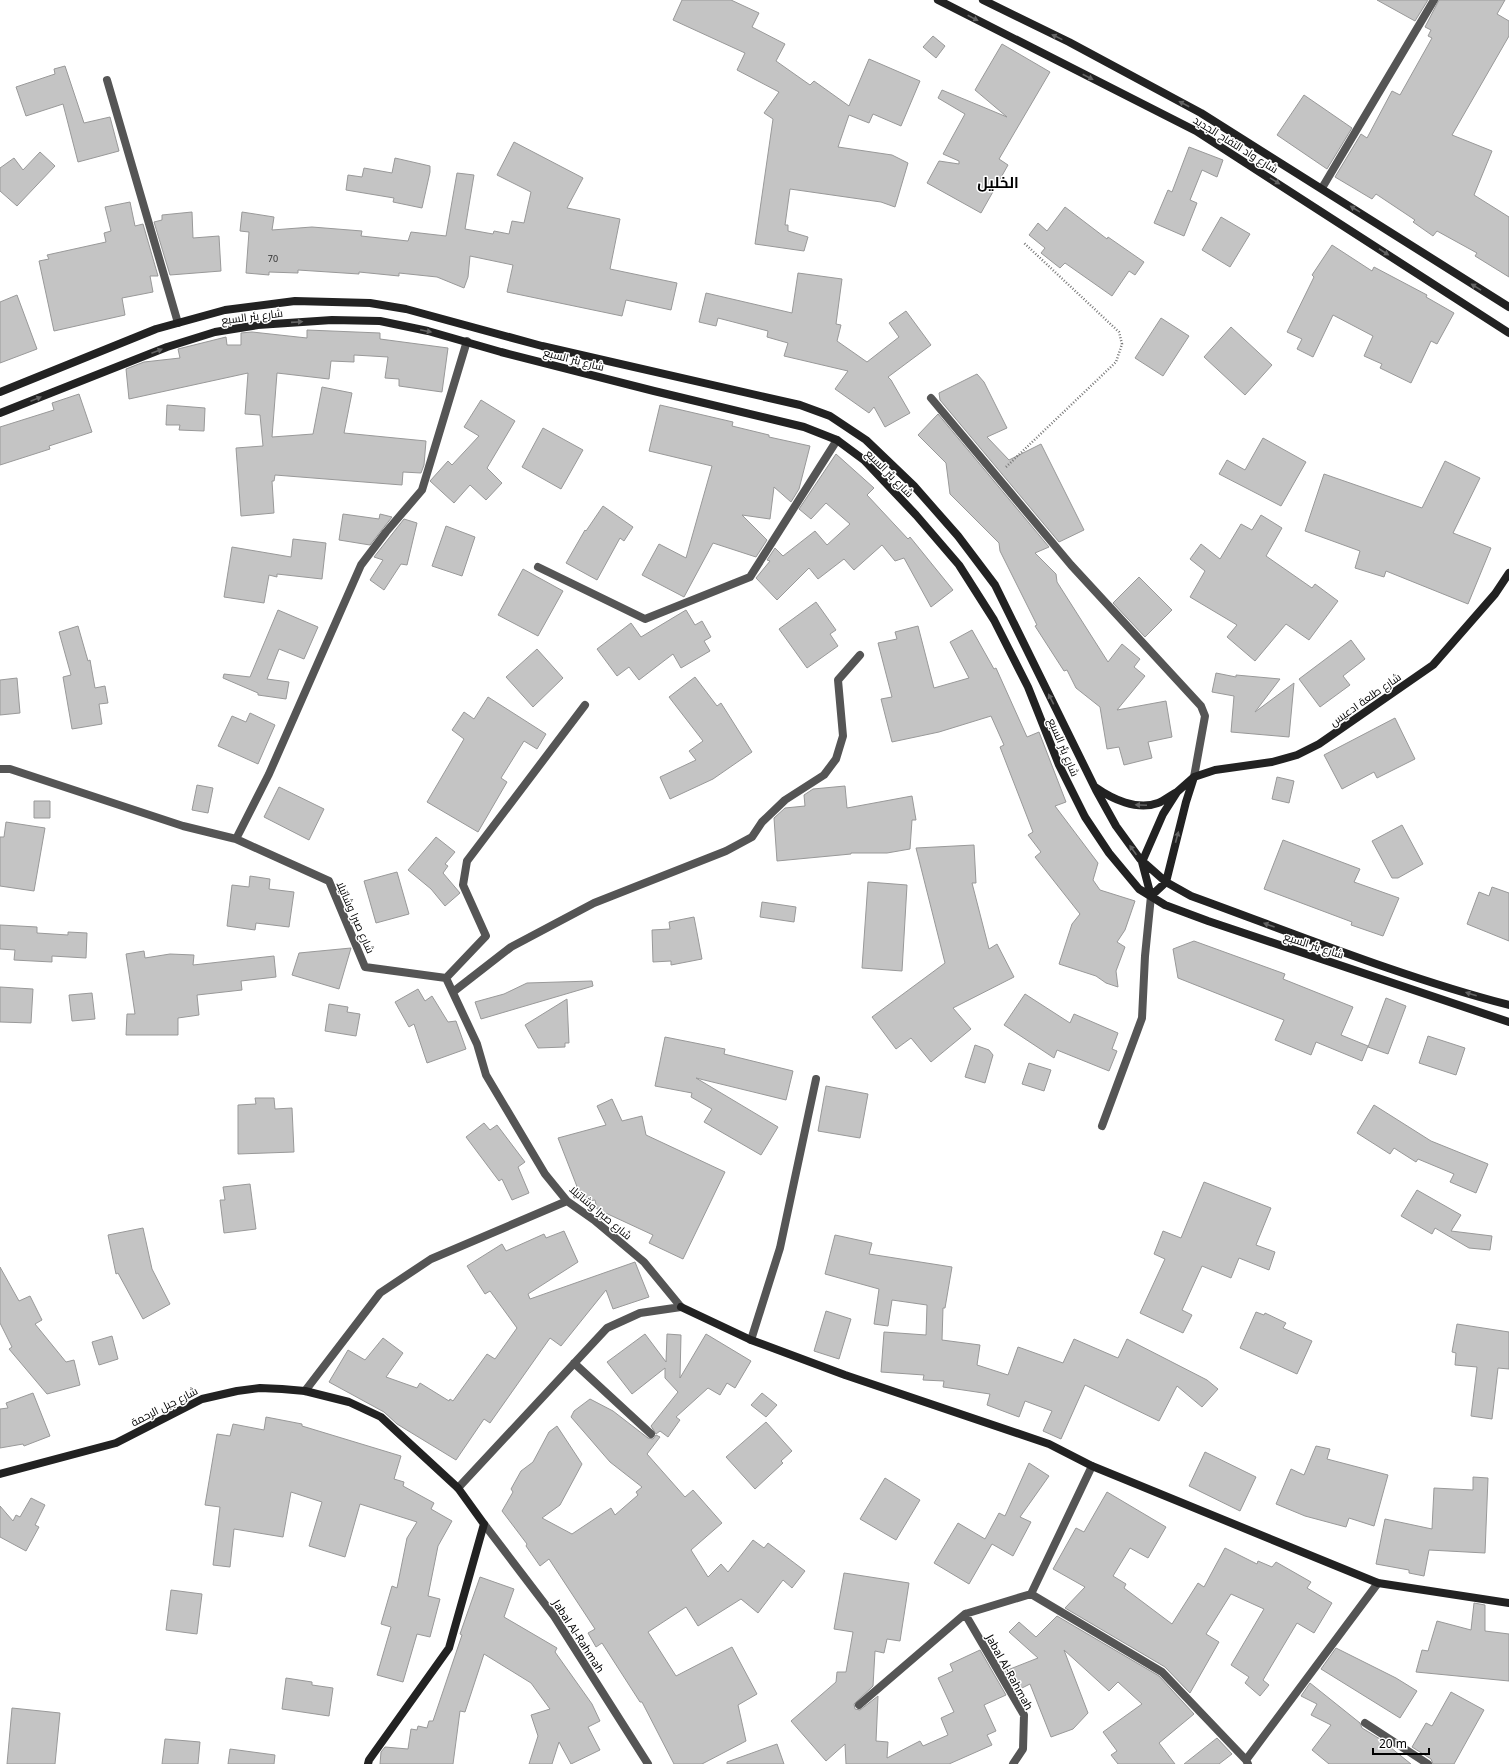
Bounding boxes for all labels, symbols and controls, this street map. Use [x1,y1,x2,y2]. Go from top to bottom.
one-way arrow [967,15,978,21]
one-way arrow [1052,34,1063,40]
one-way arrow [1083,74,1094,80]
one-way arrow [1178,101,1190,108]
street label: شارع واد التفاح الجديد [1190,112,1281,177]
district label: الخليل [977,172,1019,192]
one-way arrow [1270,177,1280,185]
one-way arrow [1350,205,1360,213]
one-way arrow [1378,248,1390,255]
house number: 70 [268,252,278,265]
one-way arrow [1470,283,1482,290]
street label: شارع بئر السبع [220,305,284,328]
one-way arrow [291,318,303,325]
one-way arrow [420,328,432,334]
street label: شارع بئر السبع [542,344,606,375]
one-way arrow [152,348,164,354]
one-way arrow [31,396,42,402]
street label: شارع بئر السبع [862,446,917,501]
street label: شارع طلعة ادعيس [1326,669,1404,730]
one-way arrow [1048,694,1054,705]
street label: شارع بئر السبع [1044,715,1083,779]
one-way arrow [1135,801,1147,808]
one-way arrow [1174,831,1180,843]
one-way arrow [1129,845,1137,855]
street label: شارع صبرا وشاتيلا [332,879,379,956]
one-way arrow [1263,921,1275,927]
street label: شارع بئر السبع [1282,928,1346,963]
one-way arrow [1465,991,1477,997]
street label: شارع صبرا وشاتيلا [566,1181,635,1243]
street label: شارع جبل الرحمة [128,1383,200,1430]
street label: Jabal Al-Rahmah [549,1596,608,1675]
street label: Jabal Al-Rahmah [983,1631,1037,1712]
scale bar [1373,1730,1429,1756]
text: 20 m [1379,1735,1407,1752]

